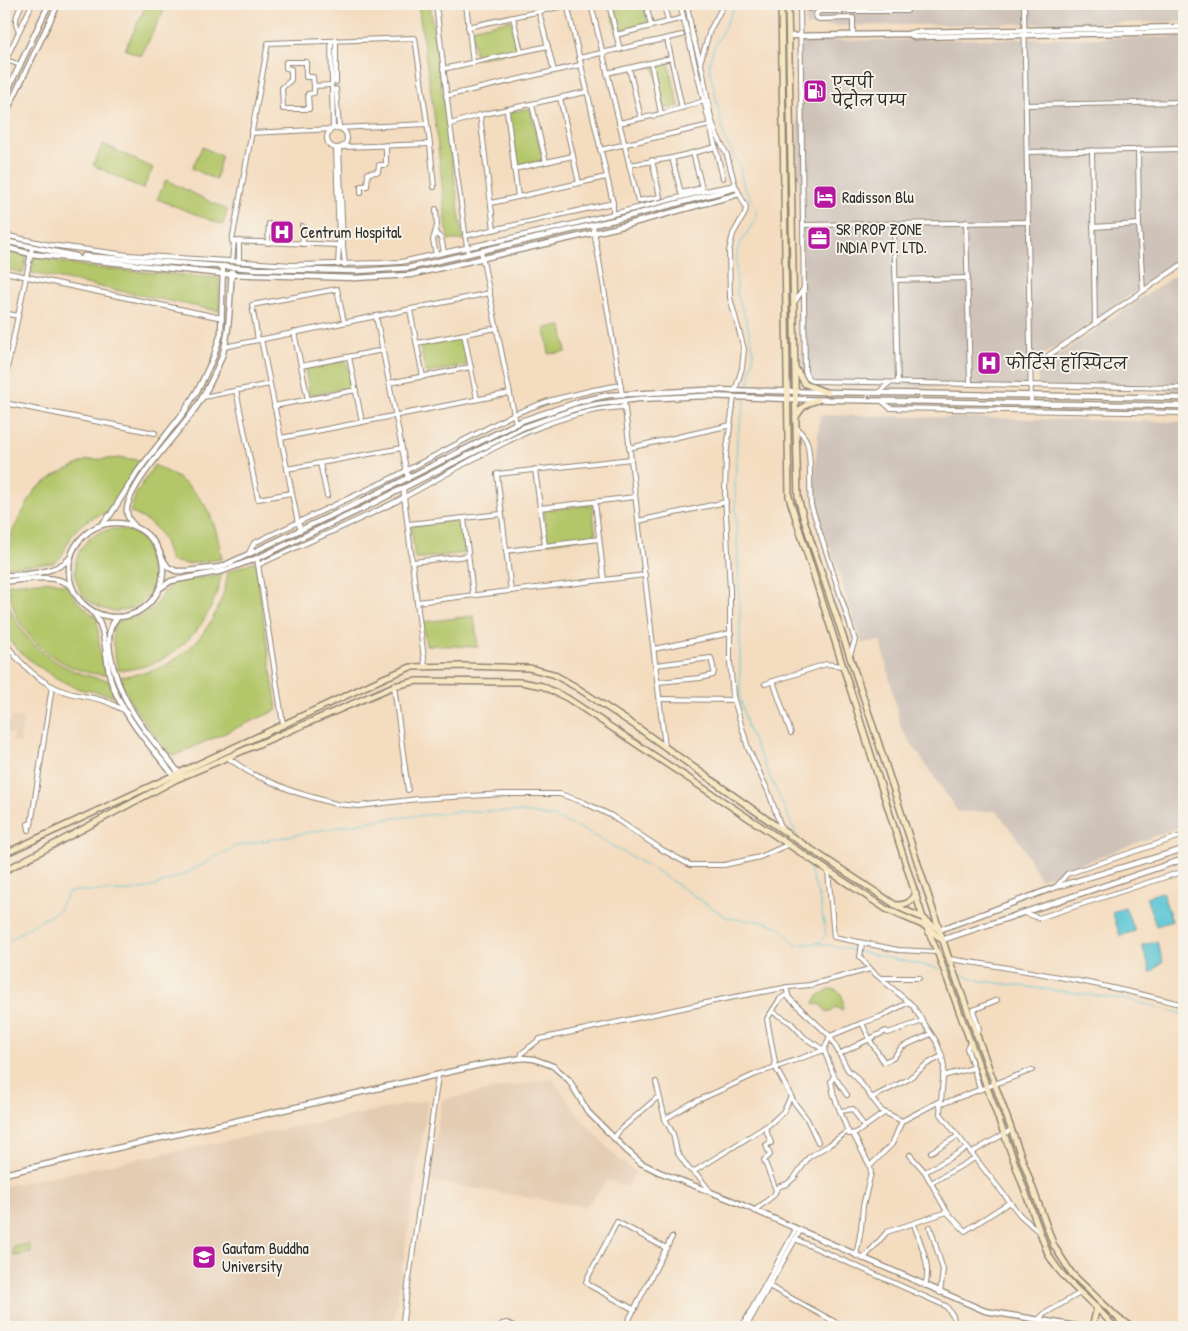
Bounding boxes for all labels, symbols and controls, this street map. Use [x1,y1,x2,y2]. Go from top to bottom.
place label: एचपी पेट्रोल पम्प [831,71,907,111]
fuel station icon: एचपी पेट्रोल पम्प [802,78,828,104]
hotel icon: Radisson Blu [812,184,838,210]
place label: Radisson Blu [842,186,914,208]
place label: SR PROP ZONE INDIA PVT. LTD. [836,218,927,258]
hospital icon: Centrum Hospital [269,219,295,245]
place label: Centrum Hospital [300,221,402,243]
office icon: SR PROP ZONE INDIA PVT. LTD. [806,225,832,251]
hospital icon: फोर्टिस हॉस्पिटल [976,350,1002,376]
place label: फोर्टिस हॉस्पिटल [1005,351,1128,374]
place label: Gautam Buddha University [222,1237,309,1277]
school or university icon: Gautam Buddha University [191,1244,217,1270]

